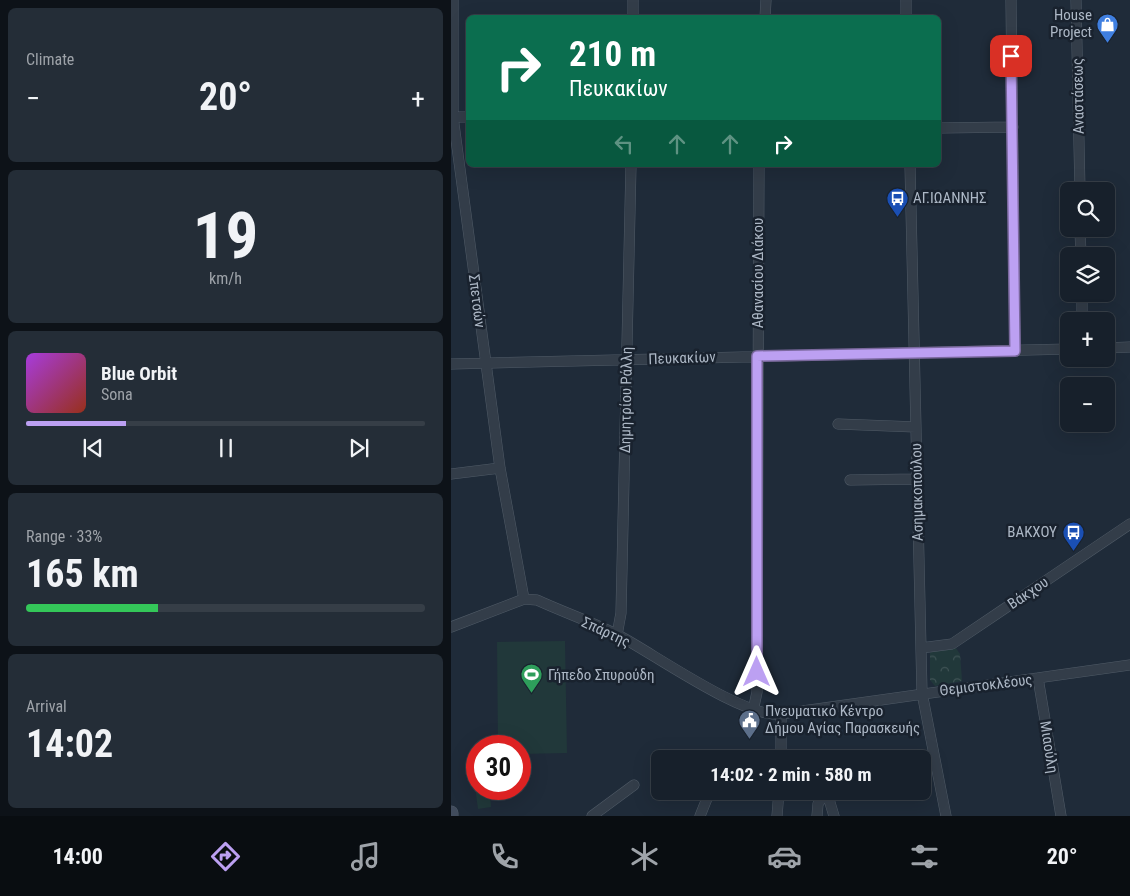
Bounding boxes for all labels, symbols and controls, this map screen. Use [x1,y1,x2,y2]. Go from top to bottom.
place label: House Project [1050,6,1092,41]
shop icon: House Project [1096,12,1120,43]
text: 210 m [569,34,656,75]
icon: right [486,35,551,100]
pin [990,35,1032,77]
icon: arrive [997,42,1025,70]
text: Climate [26,50,74,69]
street label: Αναστάσεως [1068,58,1088,134]
text: 20° [199,75,252,119]
text: Πευκακίων [569,76,668,101]
text: − [26,82,40,115]
text: + [411,82,425,115]
icon: left [610,130,638,158]
icon: ahead [663,130,691,158]
icon: ahead [716,130,744,158]
icon: right [769,130,797,158]
map controls [1060,182,1115,432]
button: search [1060,182,1115,237]
bus stop icon: ΑΓ.ΙΩΑΝΝΗΣ [885,186,909,217]
place label: ΑΓ.ΙΩΑΝΝΗΣ [913,189,987,207]
text: 19 [193,198,258,274]
street label: Αθανασίου Διάκου [749,218,767,328]
button: layers [1060,247,1115,302]
text: km/h [209,269,242,288]
street label: Σπετσών [465,273,489,329]
button: + [1060,312,1115,367]
street label: Δημητρίου Ράλλη [616,347,636,453]
street label: Πευκακίων [648,348,717,368]
text: Blue Orbit [101,362,177,385]
button: − [1060,377,1115,432]
text: Sona [101,385,133,404]
icon: previous [79,434,107,462]
icon: pause [212,434,240,462]
icon: next [345,434,373,462]
street label: Ασημακοπούλου [907,443,927,541]
bus stop icon: ΒΑΚΧΟΥ [1061,520,1085,551]
place label: ΒΑΚΧΟΥ [1007,523,1057,541]
text: Range · 33% [26,527,102,546]
text: 165 km [26,552,139,596]
street label: Βάκχου [1004,573,1052,613]
street label: Σπάρτης [579,613,633,651]
position arrow [730,645,782,697]
sports icon: Γήπεδο Σπυρούδη [520,663,544,694]
place label: Γήπεδο Σπυρούδη [548,666,654,684]
street label: Θεμιστοκλέους [939,670,1033,700]
text: Arrival [26,697,67,716]
place label: Πνευματικό Κέντρο Δήμου Αγίας Παρασκευής [765,702,920,737]
public building icon: Πνευματικό Κέντρο Δήμου Αγίας Παρασκευής [737,708,761,739]
street label: Μιαούλη [1036,720,1062,774]
text: 14:02 [26,722,113,766]
speed limit sign: 30 [466,735,531,800]
text: 14:02 · 2 min · 580 m [710,763,872,786]
icon: directions [208,839,243,874]
icon: music [348,839,383,874]
icon: phone [487,839,522,874]
icon: climate [627,839,662,874]
icon: car [767,839,802,874]
icon: filters [907,839,942,874]
text: 14:00 [52,844,103,869]
text: 20° [1047,844,1078,869]

